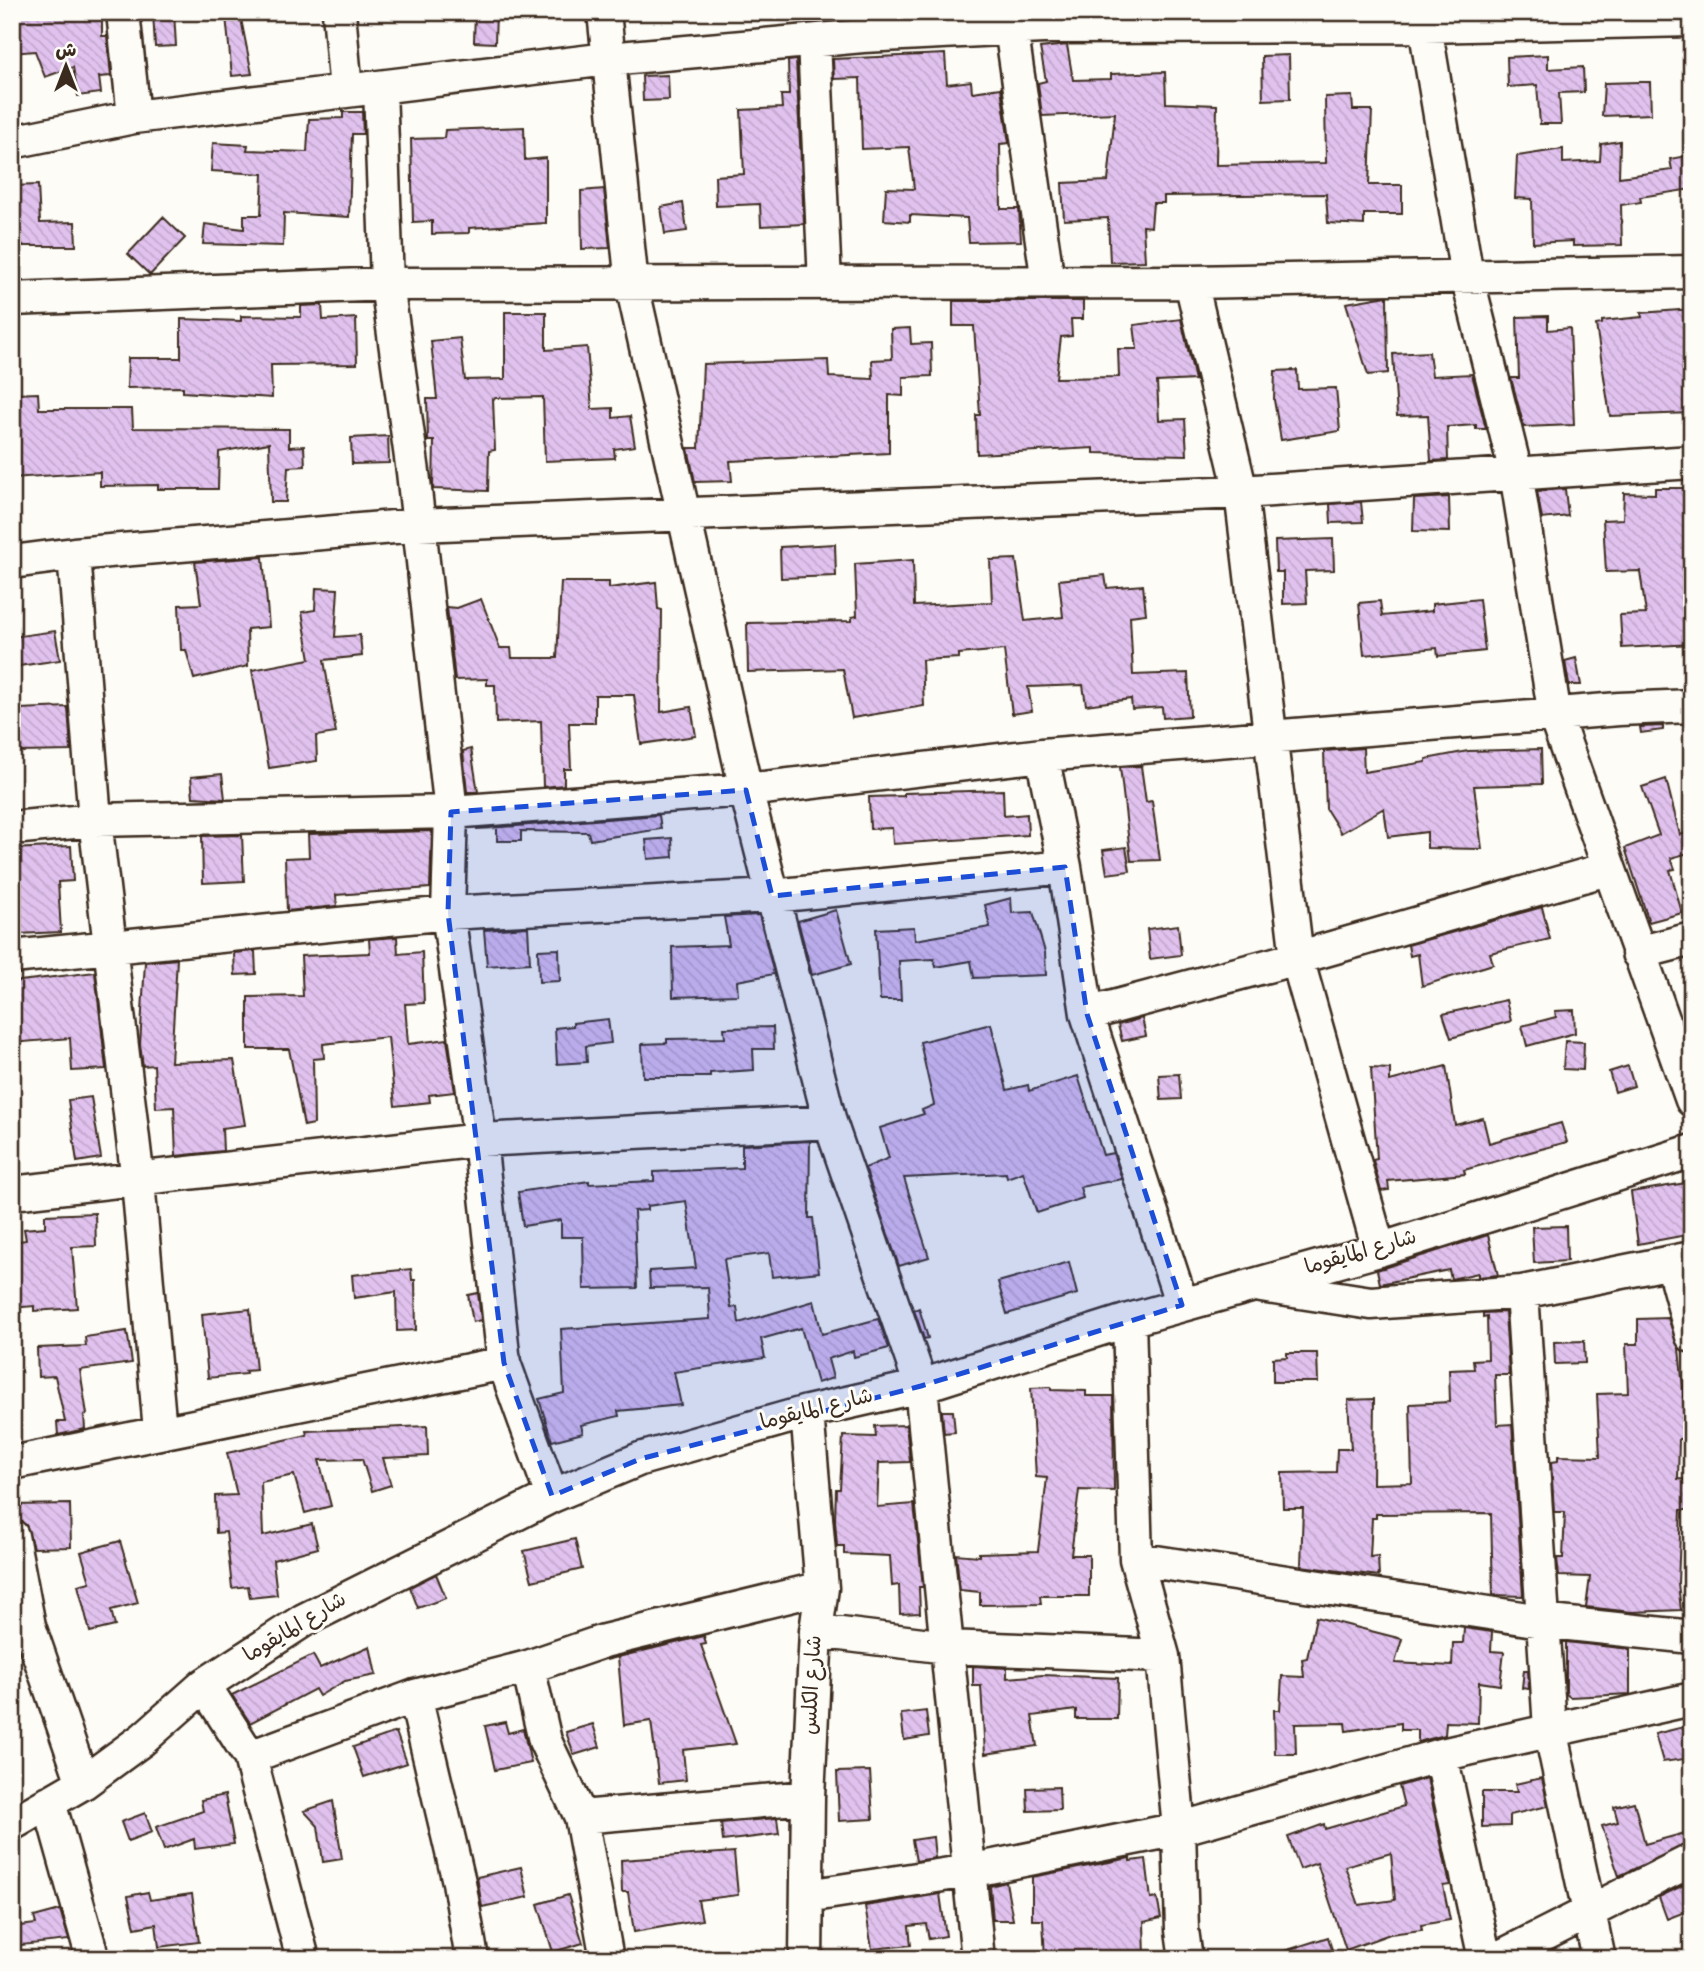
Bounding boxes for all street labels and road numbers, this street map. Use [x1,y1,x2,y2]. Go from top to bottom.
street label: شارع المايقوما [1301,1224,1421,1284]
street label: شارع المايقوما [757,1382,877,1440]
street label: شارع المايقوما [239,1586,353,1672]
street label: شارع الكلس [796,1635,832,1735]

